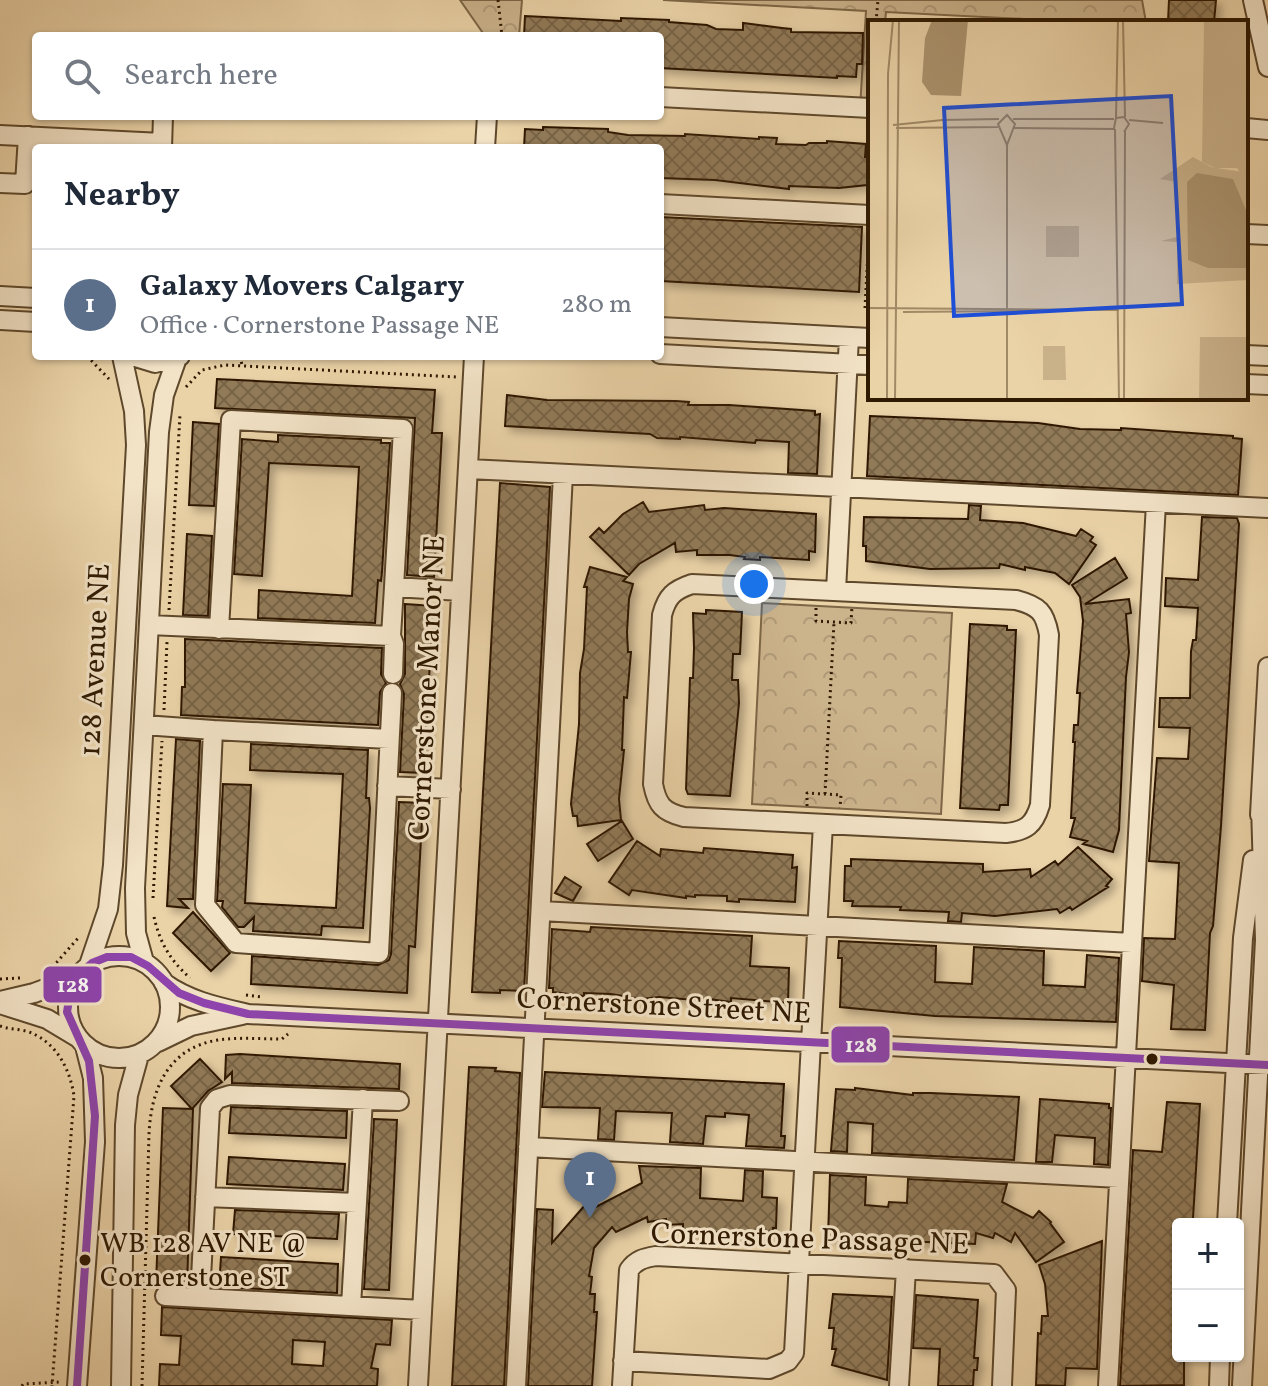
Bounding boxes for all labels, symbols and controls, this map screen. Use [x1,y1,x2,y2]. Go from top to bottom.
inset map [868,20,1248,400]
search box [32,32,664,120]
icon: search [60,54,104,98]
text: Search here [124,55,278,97]
text: Nearby [64,173,180,220]
text: Galaxy Movers Calgary [140,266,464,308]
text: 1 [85,287,95,323]
text: 280 m [561,287,632,323]
text: Office · Cornerstone Passage NE [140,308,499,344]
street label: Cornerstone Manor NE [399,534,457,842]
street label: 128 Avenue NE [70,562,122,758]
your location [734,564,774,604]
line badge: 128 [42,965,103,1004]
text: 128 [57,971,89,1002]
street label: Cornerstone Street NE [516,978,812,1036]
line badge: 128 [830,1025,891,1064]
text: 128 [845,1031,877,1062]
unlabelled marker [1144,1051,1160,1067]
pin: 1 [564,1152,616,1218]
street label: Cornerstone Passage NE [650,1213,970,1267]
map controls [1172,1218,1244,1362]
button: + [1172,1218,1244,1290]
place label: WB 128 AV NE @ Cornerstone ST [100,1225,307,1298]
marker: WB 128 AV NE @ Cornerstone ST [77,1252,93,1268]
button: − [1172,1290,1244,1362]

